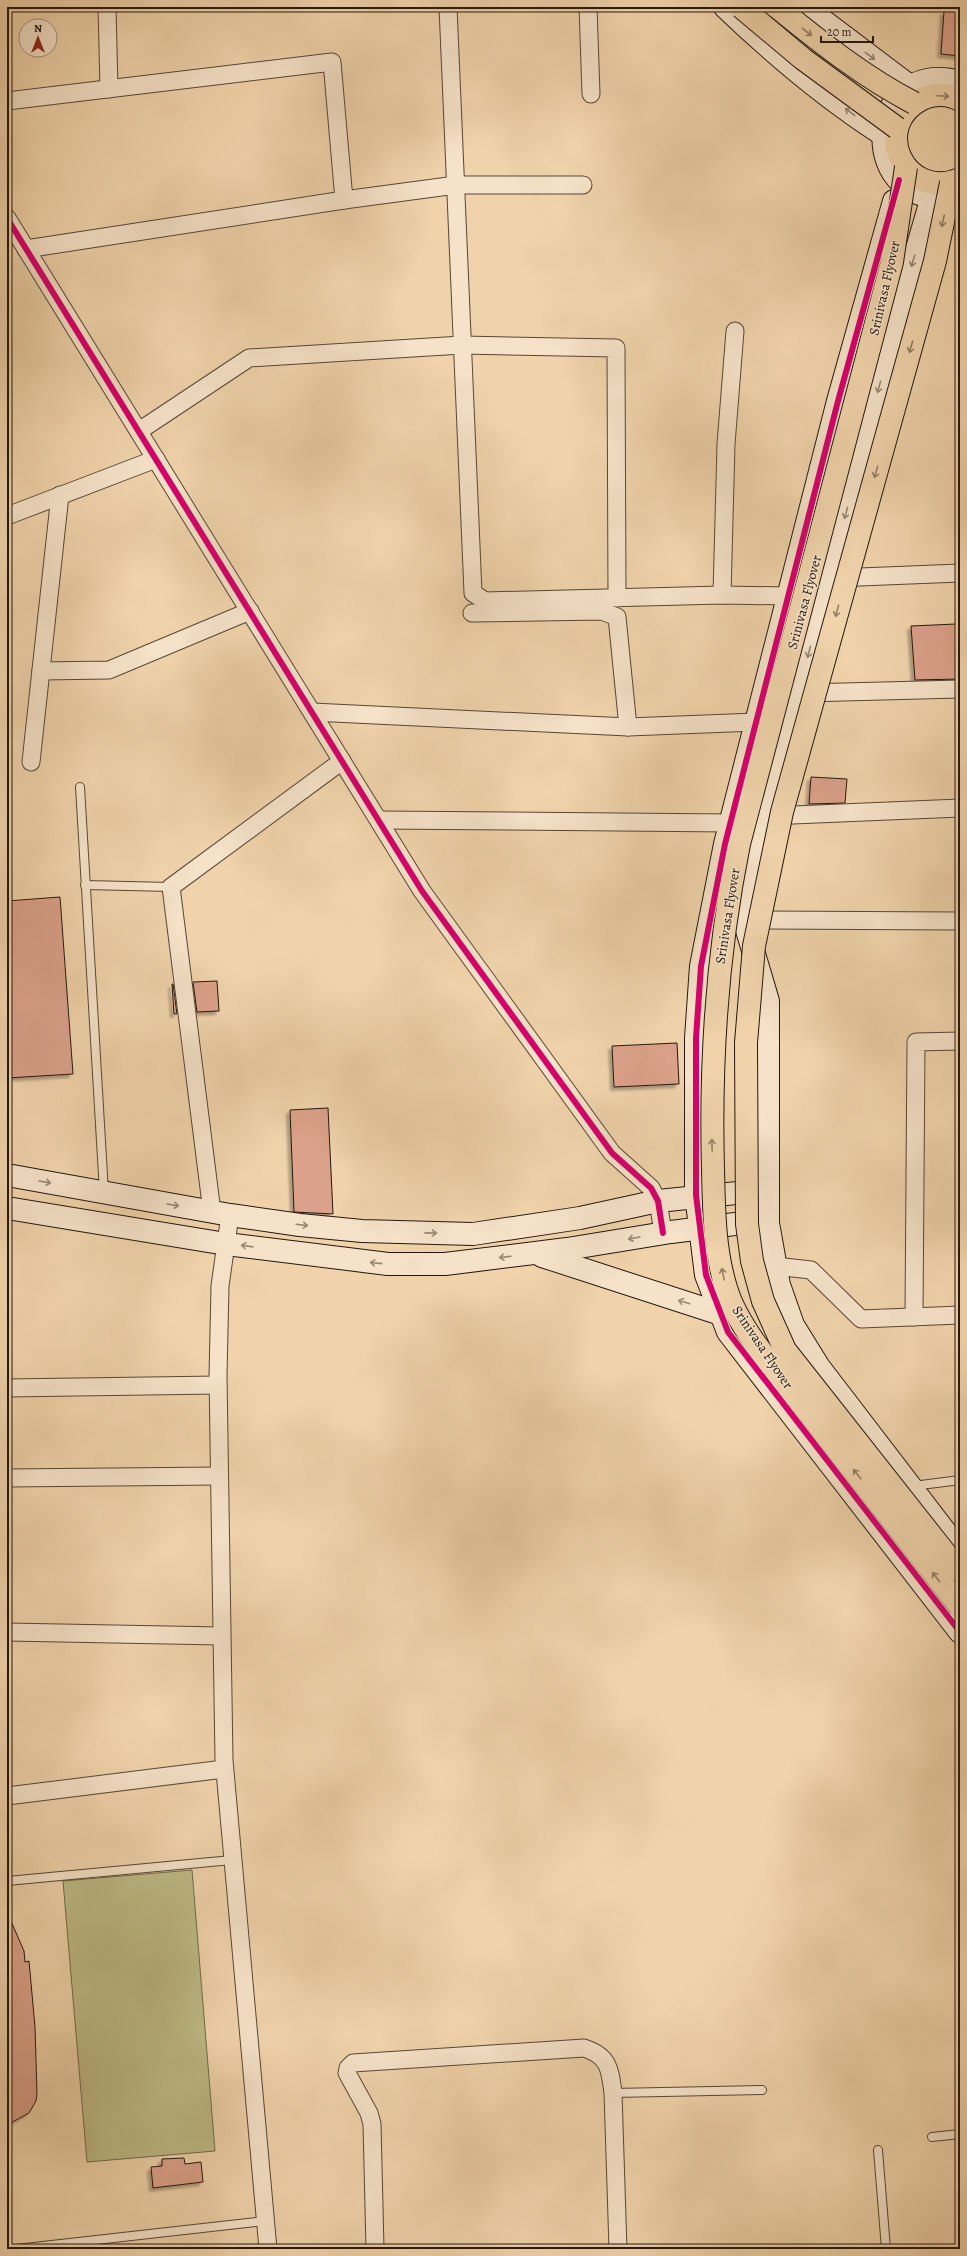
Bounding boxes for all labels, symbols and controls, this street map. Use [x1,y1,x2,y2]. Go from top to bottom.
north arrow [18,18,58,58]
scale bar [821,18,873,44]
text: N [34,21,42,36]
text: 20 m [827,24,851,40]
one-way arrow [802,27,812,36]
one-way arrow [864,52,875,60]
one-way arrow [936,92,949,100]
one-way arrow [844,108,855,117]
one-way arrow [938,214,946,227]
street label: Srinivasa Flyover [864,238,905,337]
one-way arrow [909,255,916,268]
one-way arrow [907,340,914,353]
one-way arrow [875,380,882,393]
one-way arrow [872,465,879,478]
one-way arrow [842,506,849,519]
street label: Srinivasa Flyover [783,552,826,651]
one-way arrow [833,604,840,617]
one-way arrow [805,645,813,658]
street label: Srinivasa Flyover [711,866,745,965]
one-way arrow [708,1139,716,1152]
one-way arrow [39,1178,52,1186]
one-way arrow [166,1201,179,1209]
one-way arrow [295,1222,308,1229]
one-way arrow [424,1229,437,1237]
one-way arrow [628,1234,641,1242]
one-way arrow [241,1243,254,1250]
one-way arrow [499,1253,512,1261]
one-way arrow [370,1259,383,1266]
one-way arrow [718,1268,726,1281]
one-way arrow [678,1298,691,1305]
street label: Srinivasa Flyover [728,1302,798,1393]
one-way arrow [852,1468,861,1479]
one-way arrow [932,1571,940,1582]

